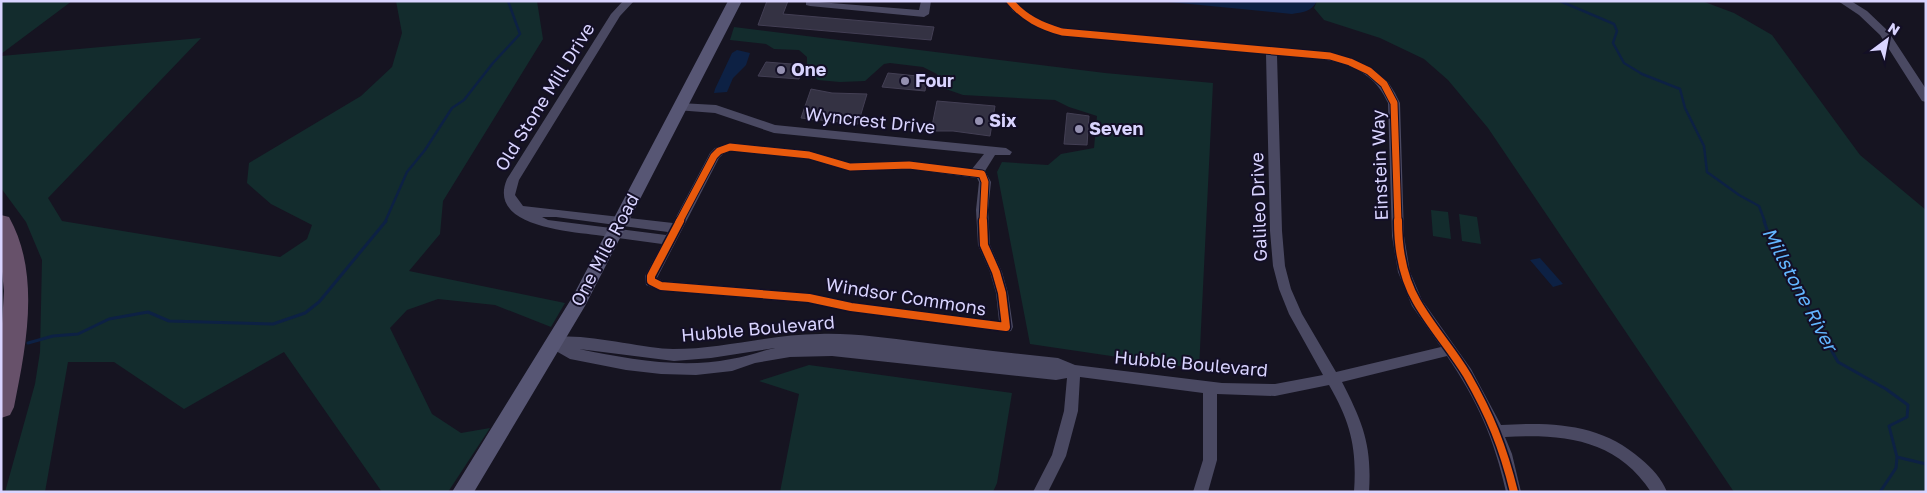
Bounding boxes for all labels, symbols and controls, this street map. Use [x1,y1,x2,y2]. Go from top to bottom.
north arrow [1862,15,1912,65]
street label: Old Stone Mill Drive [490,18,599,175]
text: N [1885,19,1903,39]
place label: One [791,58,827,80]
marker: One [775,64,787,76]
place label: Four [915,69,954,91]
marker: Four [899,75,911,87]
street label: Wyncrest Drive [804,102,937,138]
place label: Six [989,109,1017,131]
street label: Einstein Way [1366,109,1392,221]
marker: Six [973,115,985,127]
place label: Seven [1089,117,1143,139]
marker: Seven [1073,123,1085,135]
street label: Galileo Drive [1245,152,1271,262]
street label: One Mile Road [565,190,643,310]
water label: Millstone River [1758,223,1844,357]
street label: Windsor Commons [824,272,988,320]
street label: Hubble Boulevard [680,310,836,346]
street label: Hubble Boulevard [1113,345,1269,381]

